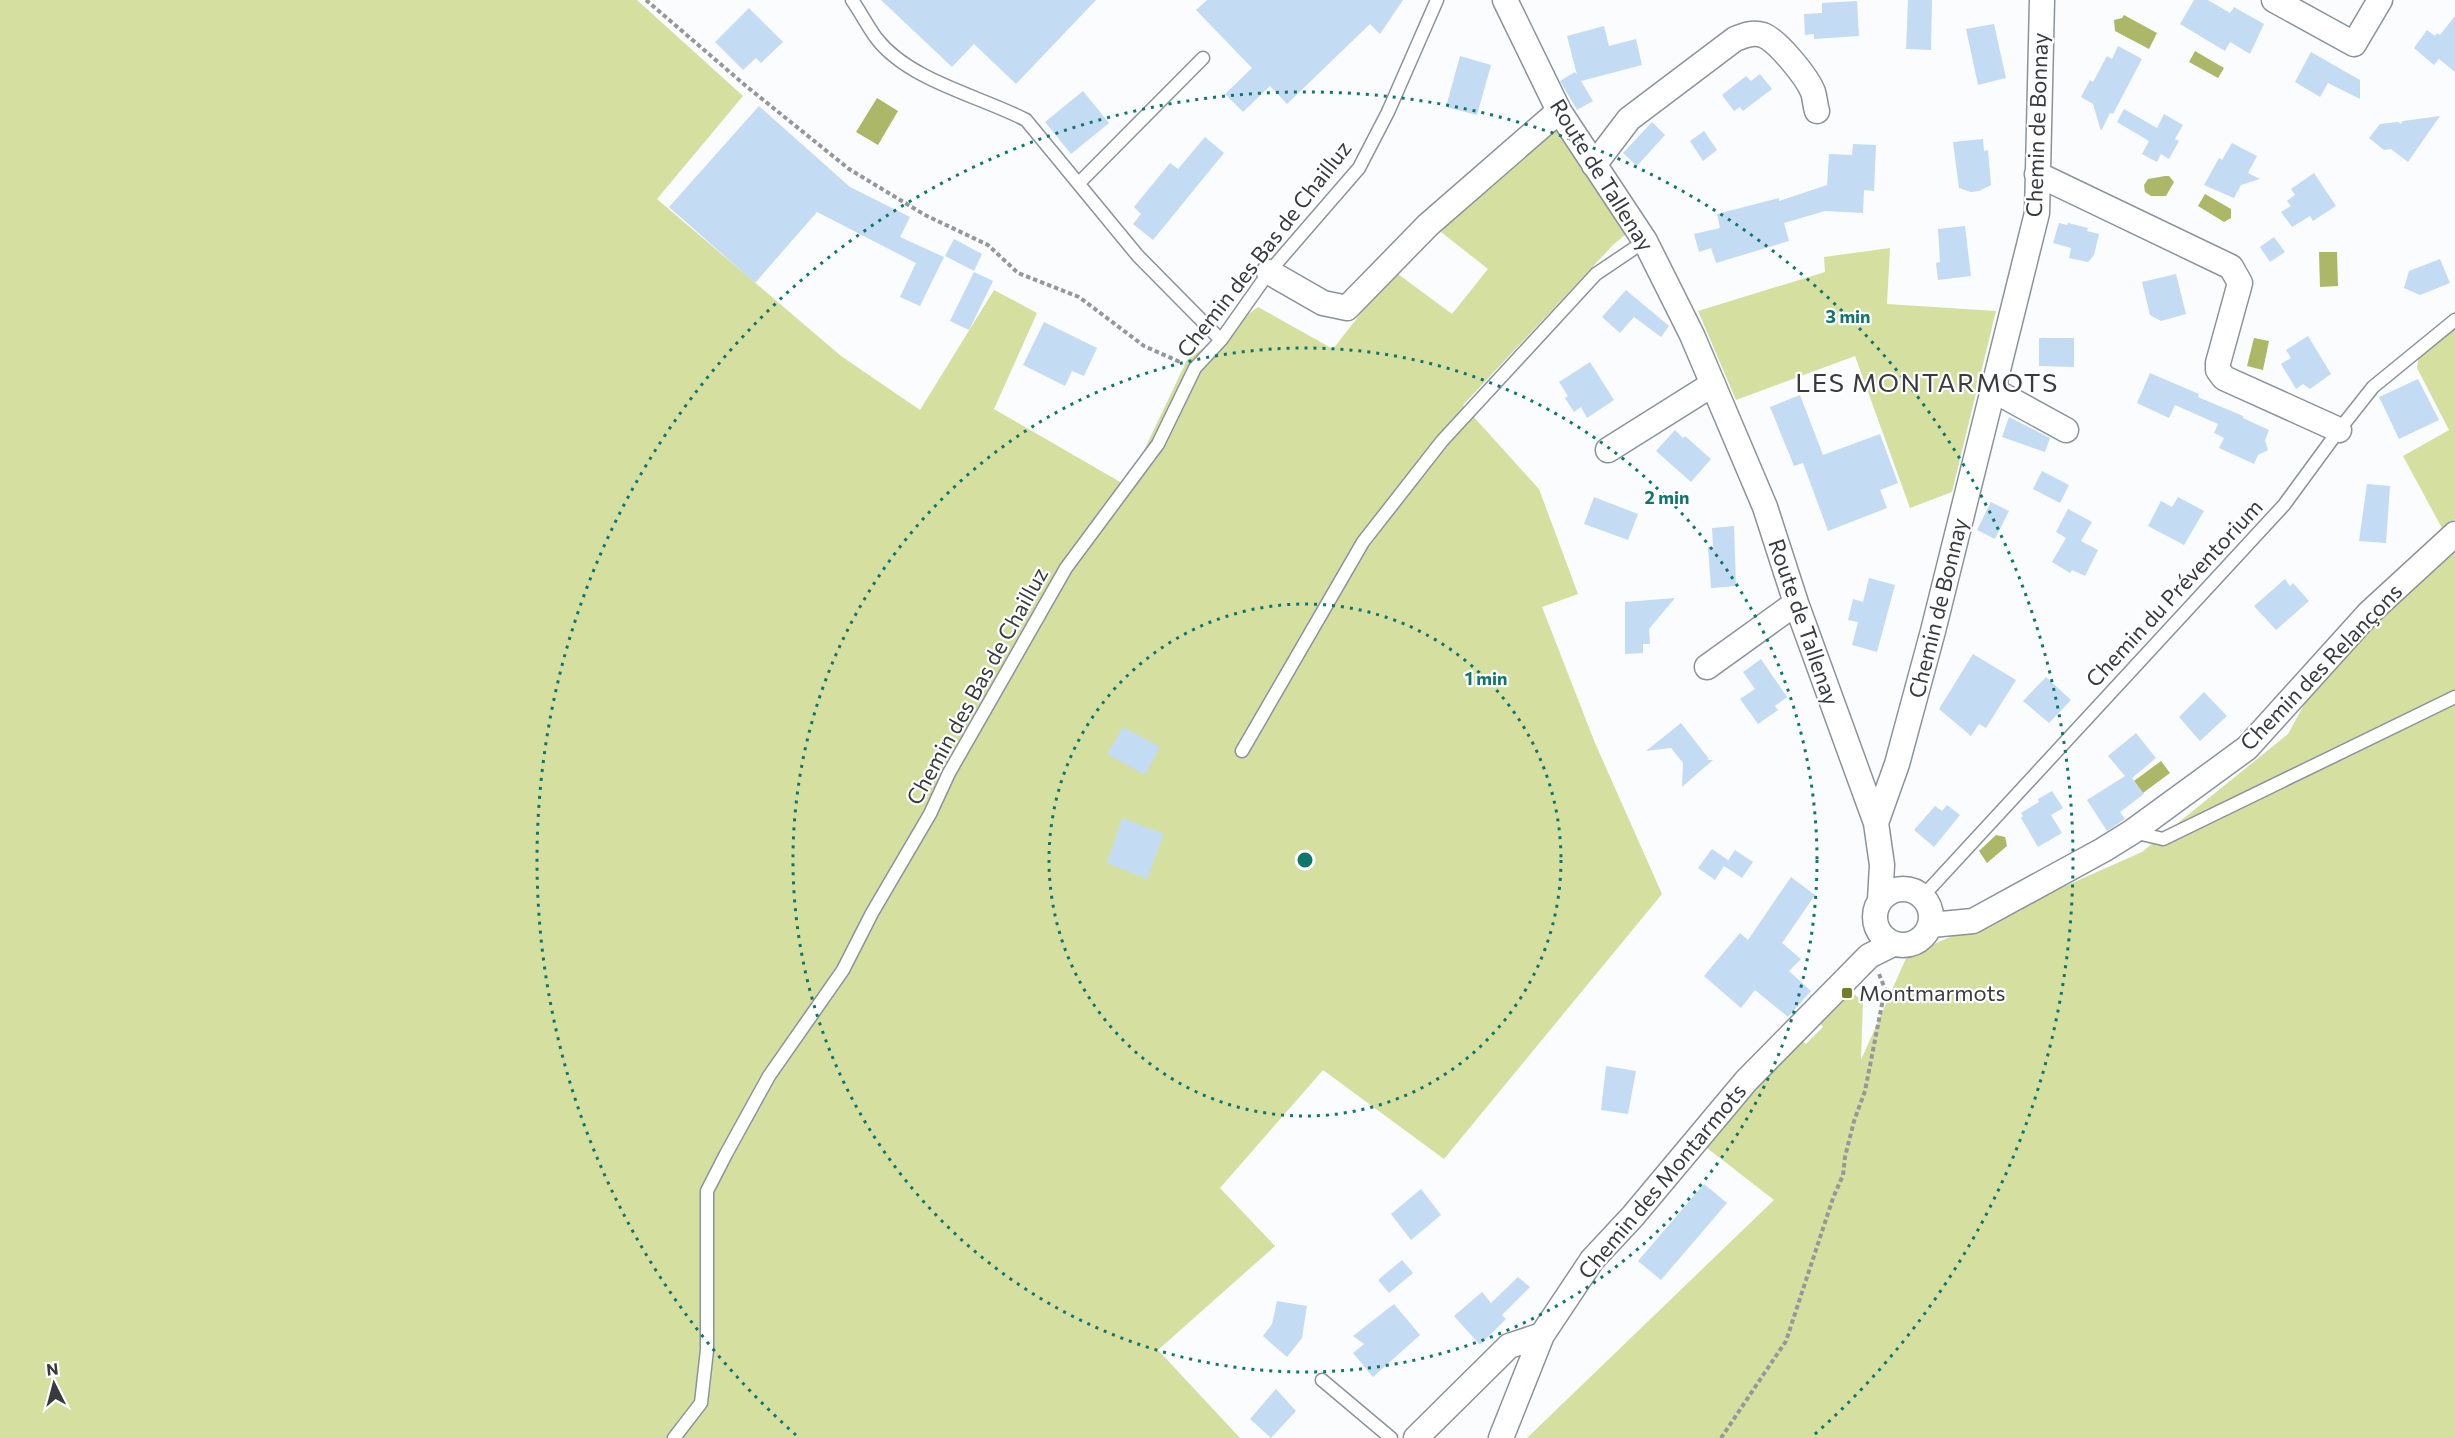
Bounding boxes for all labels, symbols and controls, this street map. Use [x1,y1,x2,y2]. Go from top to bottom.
street label: Chemin de Bonnay [2020,32,2053,218]
street label: Route de Tallenay [1545,94,1660,256]
street label: Chemin des Bas de Chailluz [1171,135,1357,362]
text: 3 min [1825,305,1871,327]
district label: LES MONTARMOTS [1795,366,2059,397]
text: 2 min [1645,486,1689,508]
street label: Chemin du Préventorium [2080,493,2268,692]
street label: Chemin de Bonnay [1902,515,1973,701]
street label: Route de Tallenay [1763,535,1846,709]
street label: Chemin des Bas de Chailluz [900,562,1053,809]
street label: Chemin des Relançons [2234,578,2407,756]
text: 1 min [1465,667,1507,689]
centre of rings [1295,850,1315,870]
place label: Montmarmots [1859,979,2005,1006]
marker: Montmarmots [1840,986,1854,1000]
street label: Chemin des Montarmots [1572,1077,1751,1284]
north arrow [24,1354,84,1414]
text: N [45,1359,59,1379]

